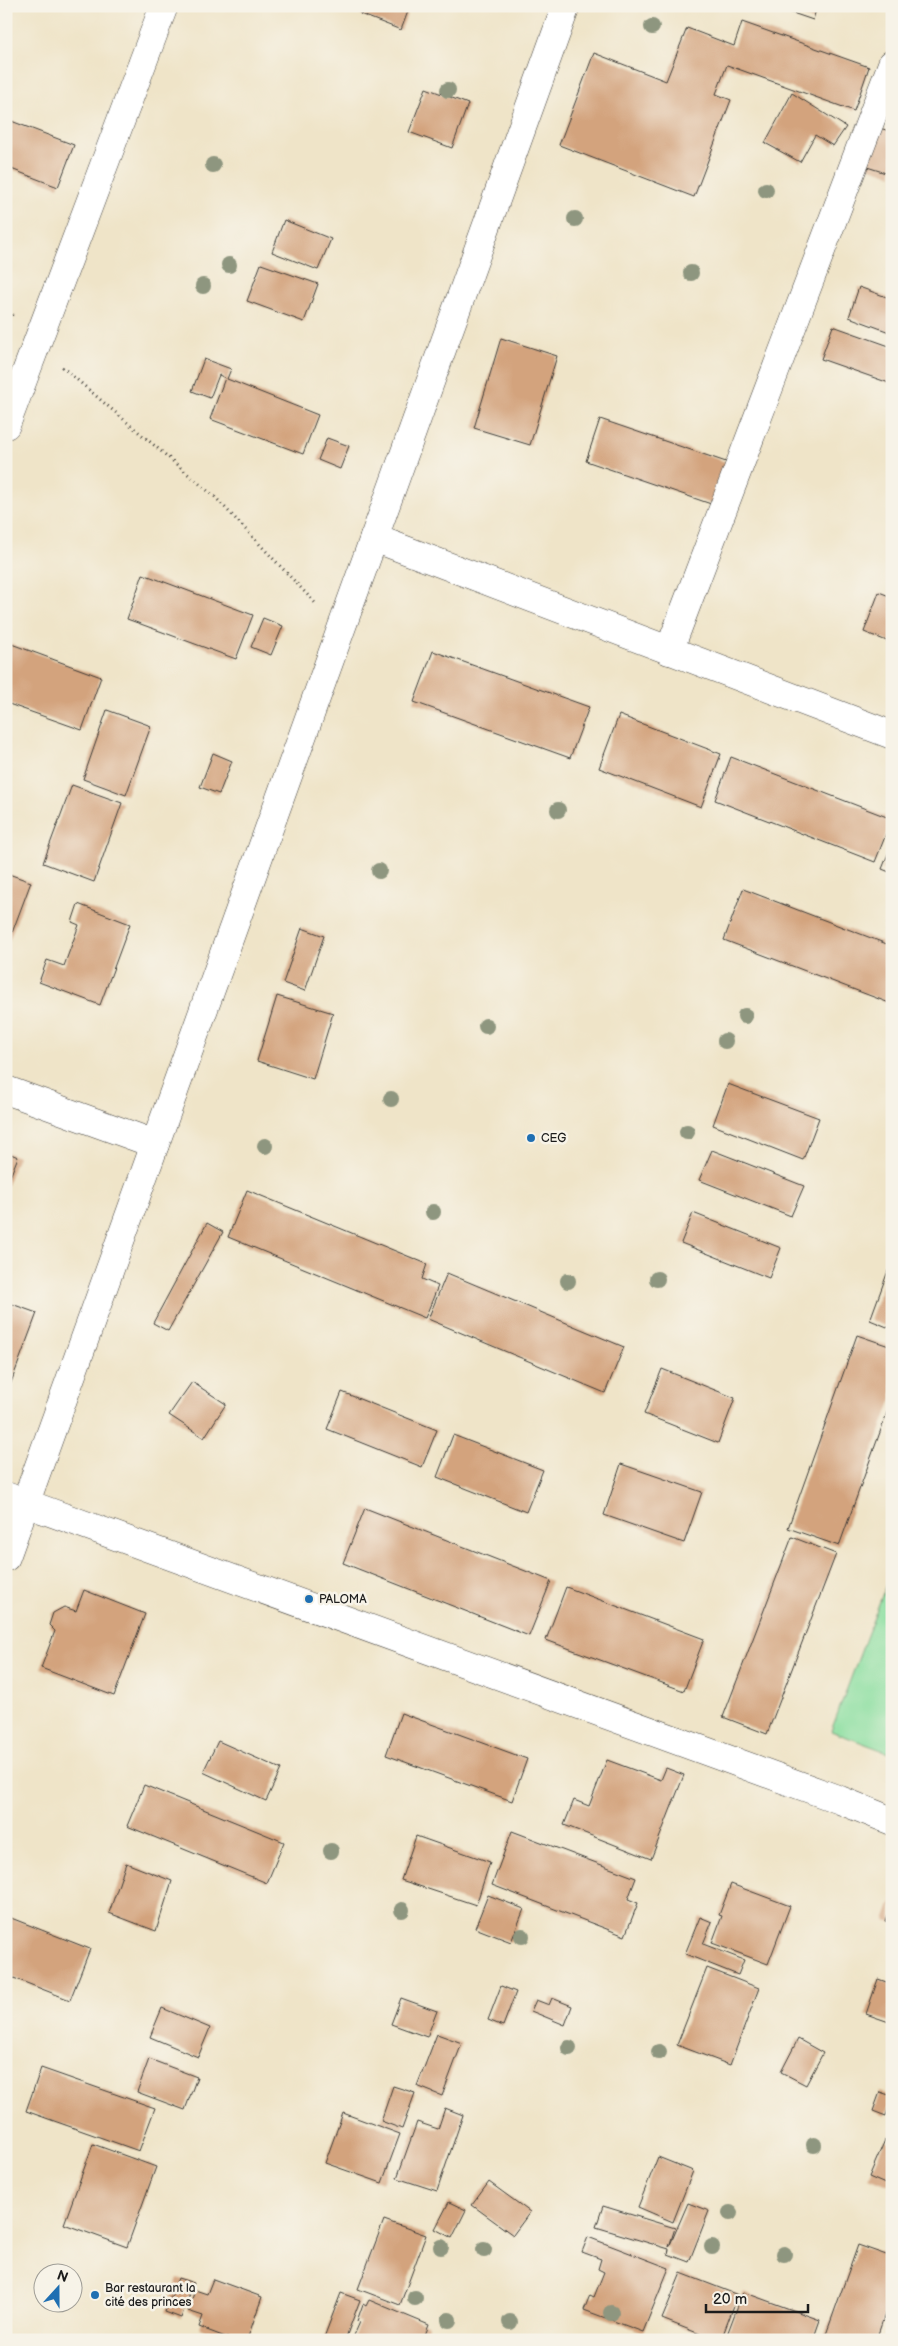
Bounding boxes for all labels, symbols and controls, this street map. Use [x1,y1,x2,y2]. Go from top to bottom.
place label: CEG [541,1131,566,1146]
marker: CEG [525,1132,537,1144]
place label: PALOMA [319,1592,367,1607]
marker: PALOMA [303,1593,315,1605]
north arrow [32,2264,82,2314]
text: N [55,2267,70,2286]
place label: Bar restaurant la cité des princes [105,2281,196,2310]
scale bar [706,2281,808,2313]
marker: Bar restaurant la cité des princes [89,2289,101,2301]
text: 20 m [713,2290,747,2309]

